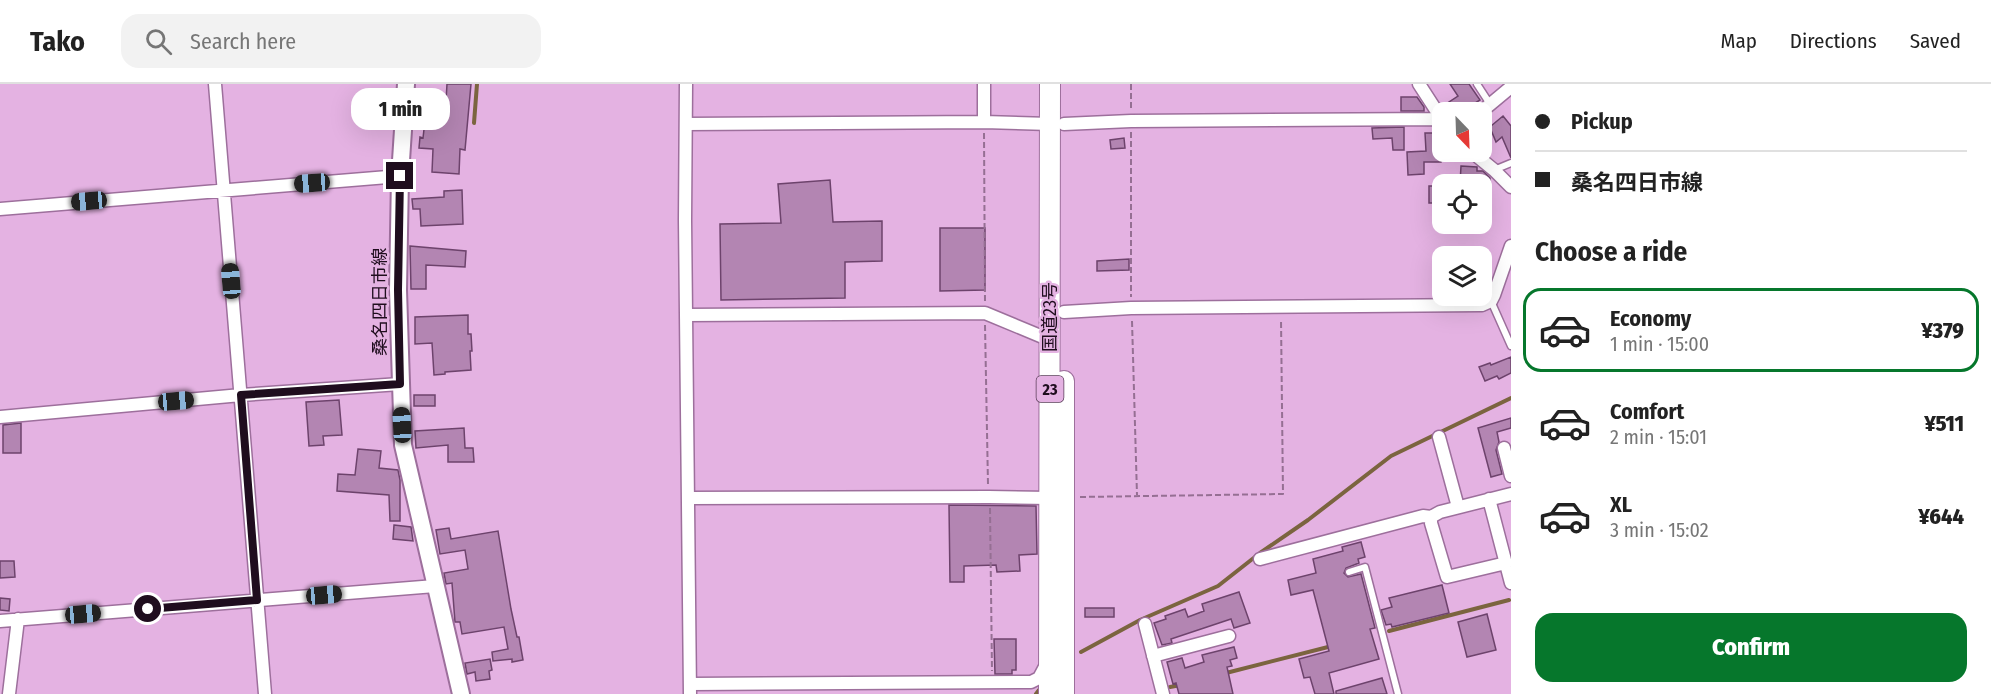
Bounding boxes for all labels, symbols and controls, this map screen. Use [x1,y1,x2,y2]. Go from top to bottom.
search box [121,14,541,68]
text: Tako [30,25,85,58]
icon: search [142,25,175,58]
text: Search here [190,28,296,55]
text: Map [1720,28,1757,54]
text: Directions [1790,28,1877,54]
text: Saved [1910,28,1961,54]
callout: 1 min [350,89,450,131]
text: 1 min [379,97,422,121]
north arrow [1432,102,1492,162]
map controls [1432,102,1492,306]
text: Pickup [1571,108,1633,135]
route end [386,162,413,189]
text: 桑名四日市線 [1571,169,1703,196]
car [293,173,331,193]
button: locate [1432,174,1492,234]
car [70,190,108,212]
text: Choose a ride [1535,236,1687,268]
button: layers [1432,246,1492,306]
street label: 桑名四日市線 [369,248,391,356]
car [220,262,242,300]
street label: 国道23号 [1039,282,1061,352]
icon: car [1538,303,1592,357]
text: Economy [1610,305,1691,332]
text: ¥379 [1921,317,1964,344]
text: 1 min · 15:00 [1610,332,1709,356]
road number: 23 [1036,376,1064,402]
car [157,390,195,412]
icon: car [1538,396,1592,450]
text: Comfort [1610,398,1684,425]
car [392,407,412,443]
text: ¥511 [1924,410,1964,437]
text: 2 min · 15:01 [1610,425,1707,449]
icon: car [1538,489,1592,543]
text: XL [1610,491,1632,518]
text: ¥644 [1918,503,1964,530]
text: 3 min · 15:02 [1610,518,1709,542]
car [305,584,343,606]
route start [134,595,161,622]
car [64,603,102,625]
button: Confirm [1535,613,1967,682]

